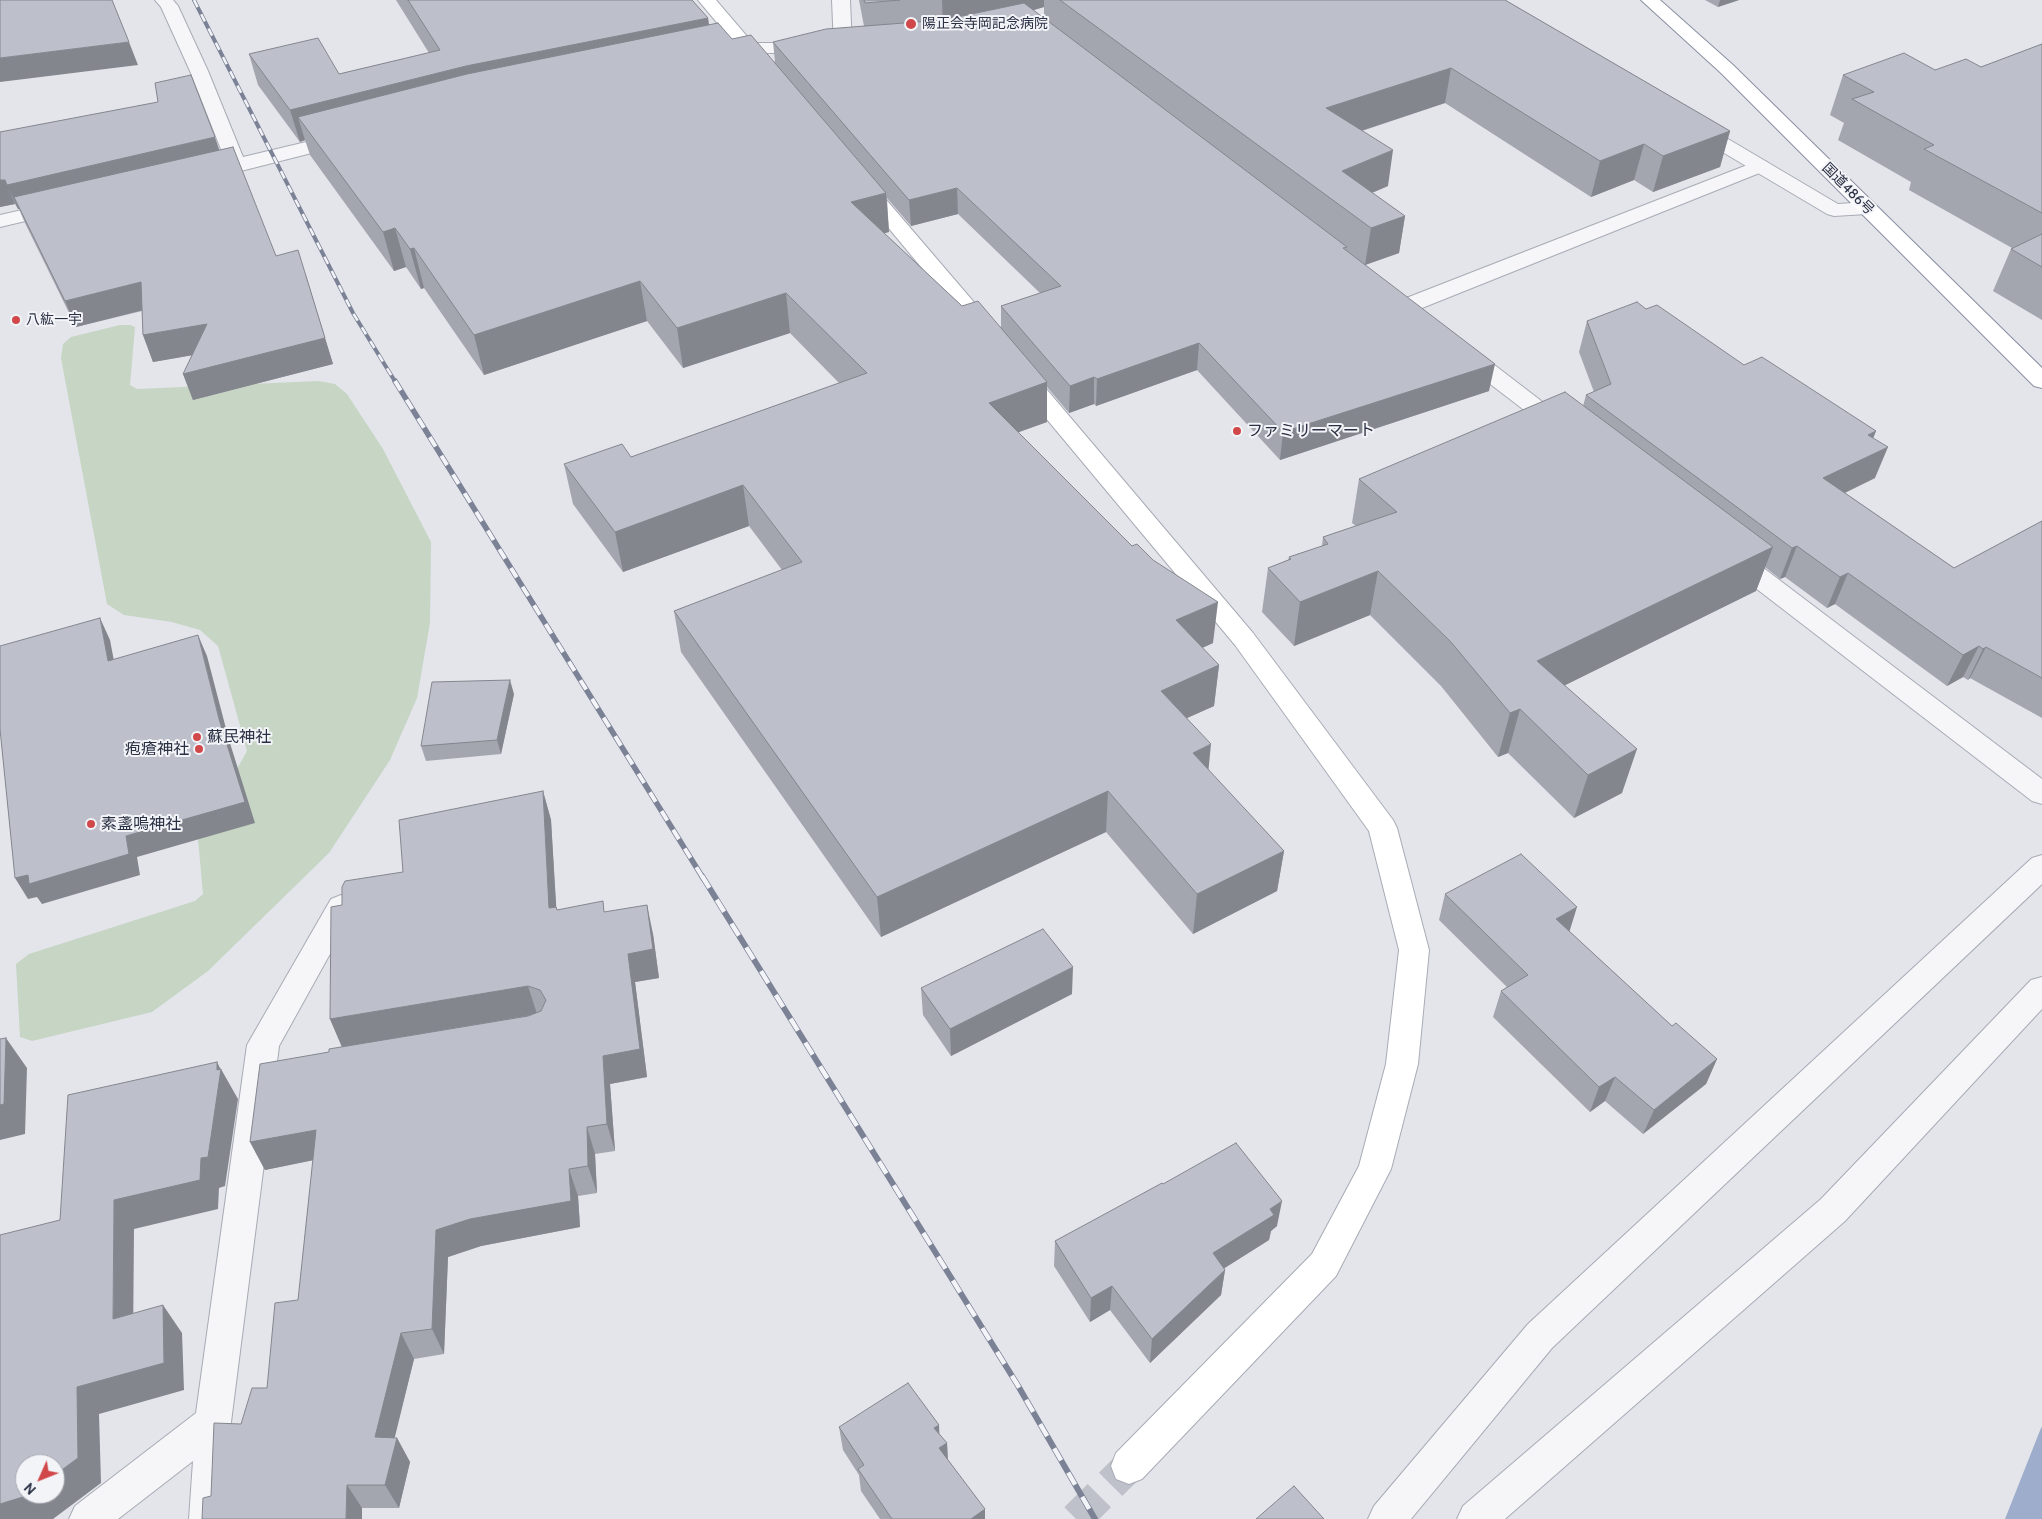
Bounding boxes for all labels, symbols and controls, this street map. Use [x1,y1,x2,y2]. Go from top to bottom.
place label: 陽正会寺岡記念病院 [922,16,1048,32]
marker: 陽正会寺岡記念病院 [904,17,918,31]
street label: 国道486号 [1819,160,1877,218]
place label: 八紘一宇 [26,312,82,328]
marker: 八紘一宇 [10,314,22,326]
place label: ファミリーマート [1247,421,1375,441]
marker: ファミリーマート [1231,425,1243,437]
place label: 蘇民神社 [207,727,271,747]
marker: 蘇民神社 [191,731,203,743]
place label: 疱瘡神社 [125,739,189,759]
marker: 疱瘡神社 [193,743,205,755]
place label: 素盞嗚神社 [101,814,181,834]
marker: 素盞嗚神社 [85,818,97,830]
north arrow [15,1454,65,1504]
text: N [20,1479,40,1499]

